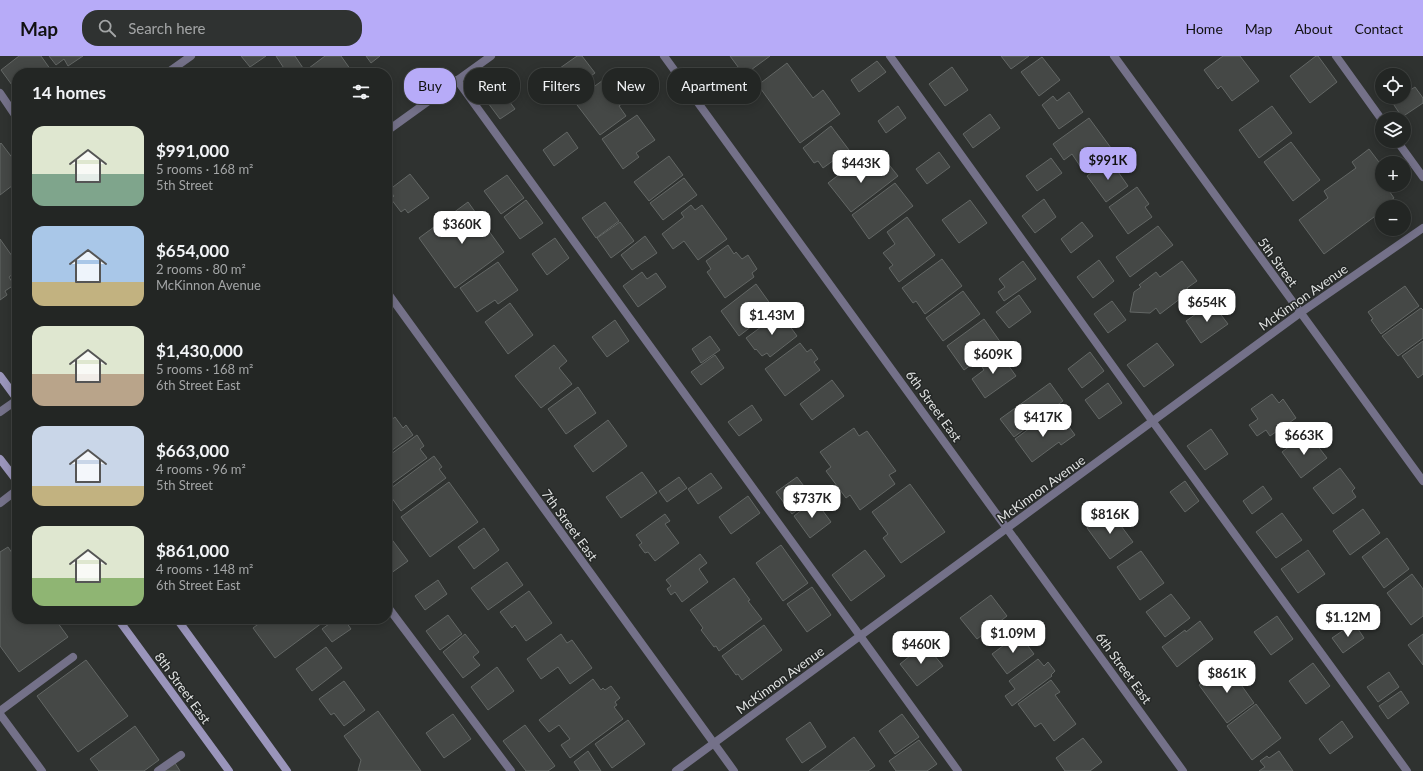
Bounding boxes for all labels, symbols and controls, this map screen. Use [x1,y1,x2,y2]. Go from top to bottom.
search box [82,10,362,46]
text: Map [20,17,58,40]
icon: search [96,17,118,39]
text: Search here [128,19,206,37]
text: Home [1185,20,1223,37]
text: Map [1245,20,1272,37]
text: About [1294,20,1332,37]
text: Contact [1354,20,1403,37]
chip: Buy [404,68,456,104]
chip: Rent [464,68,520,104]
chip: Filters [528,68,594,104]
chip: New [602,68,659,104]
chip: Apartment [667,68,761,104]
map controls [1375,68,1411,236]
button: locate [1375,68,1411,104]
icon: filters [350,81,372,103]
text: 14 homes [32,82,106,103]
button: layers [1375,112,1411,148]
text: $991,000 [156,140,229,161]
icon: home [64,142,112,190]
pin: $991K [1080,147,1136,181]
pin: $443K [833,150,889,184]
text: $991K [1088,152,1128,168]
text: $443K [841,155,881,171]
button: + [1375,156,1411,192]
text: 5 rooms · 168 m² [156,161,253,177]
text: 5th Street [156,177,213,193]
button: − [1375,200,1411,236]
pin: $360K [434,211,490,245]
text: $360K [442,216,482,232]
street label: 5th Street [1255,234,1301,290]
text: $654,000 [156,240,229,261]
icon: home [64,242,112,290]
street label: McKinnon Avenue [1255,260,1351,334]
text: 2 rooms · 80 m² [156,261,246,277]
text: McKinnon Avenue [156,277,261,293]
pin: $654K [1179,289,1235,323]
text: $654K [1187,294,1227,310]
pin: $1.43M [739,302,805,336]
text: $1.43M [749,307,795,323]
text: $1,430,000 [156,340,243,361]
pin: $609K [965,341,1021,375]
icon: home [64,342,112,390]
text: $609K [973,346,1013,362]
text: 5 rooms · 168 m² [156,361,253,377]
street label: 6th Street East [903,367,966,445]
text: 6th Street East [156,377,241,393]
pin: $417K [1015,404,1071,438]
text: $417K [1023,409,1063,425]
pin: $663K [1276,422,1332,456]
text: $663K [1284,427,1324,443]
text: $663,000 [156,440,229,461]
icon: home [64,442,112,490]
street label: McKinnon Avenue [994,452,1088,526]
text: 4 rooms · 96 m² [156,461,246,477]
text: 5th Street [156,477,213,493]
pin: $737K [784,485,840,519]
street label: 7th Street East [539,486,602,564]
text: $737K [792,490,832,506]
pin: $816K [1082,501,1138,535]
text: $816K [1090,506,1130,522]
text: $861,000 [156,540,229,561]
icon: home [64,542,112,590]
text: 4 rooms · 148 m² [156,561,253,577]
text: 6th Street East [156,577,241,593]
pin: $1.12M [1315,604,1381,638]
text: $1.12M [1325,609,1371,625]
pin: $1.09M [980,620,1046,654]
text: $1.09M [990,625,1036,641]
street label: 6th Street East [1093,629,1156,707]
pin: $460K [893,631,949,665]
text: $460K [901,636,941,652]
street label: McKinnon Avenue [733,643,827,717]
street label: 8th Street East [152,649,215,727]
pin: $861K [1199,660,1255,694]
text: $861K [1207,665,1247,681]

